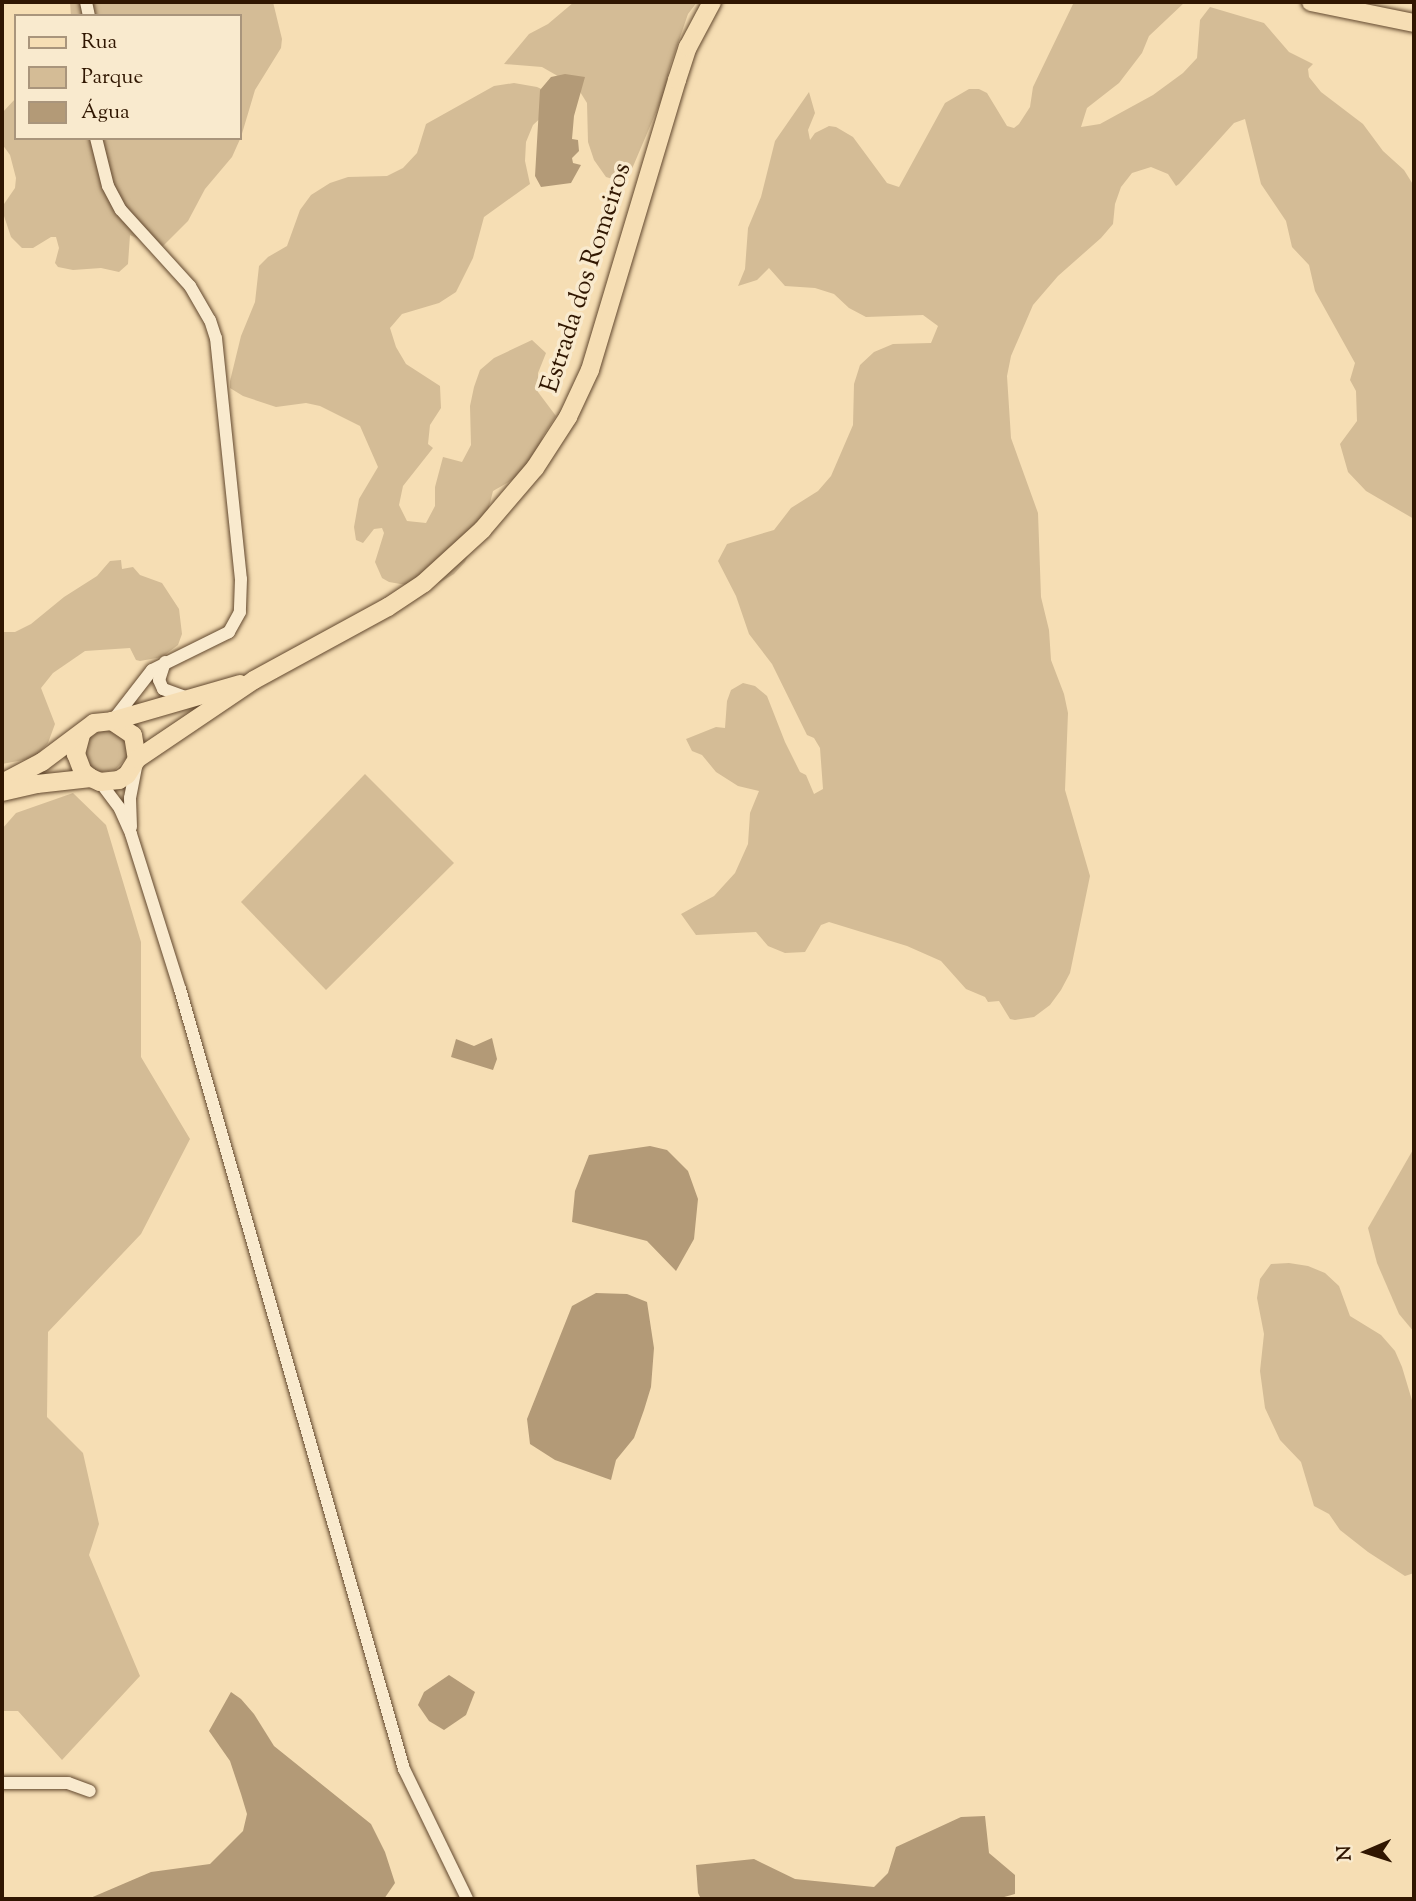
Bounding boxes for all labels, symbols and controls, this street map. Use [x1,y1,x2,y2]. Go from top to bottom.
legend [14,14,242,140]
text: Rua [81,28,117,58]
text: Parque [81,63,143,93]
text: Água [81,98,130,128]
street label: Estrada dos Romeiros [535,159,639,397]
north arrow [1332,1817,1402,1887]
text: N [1332,1845,1359,1861]

